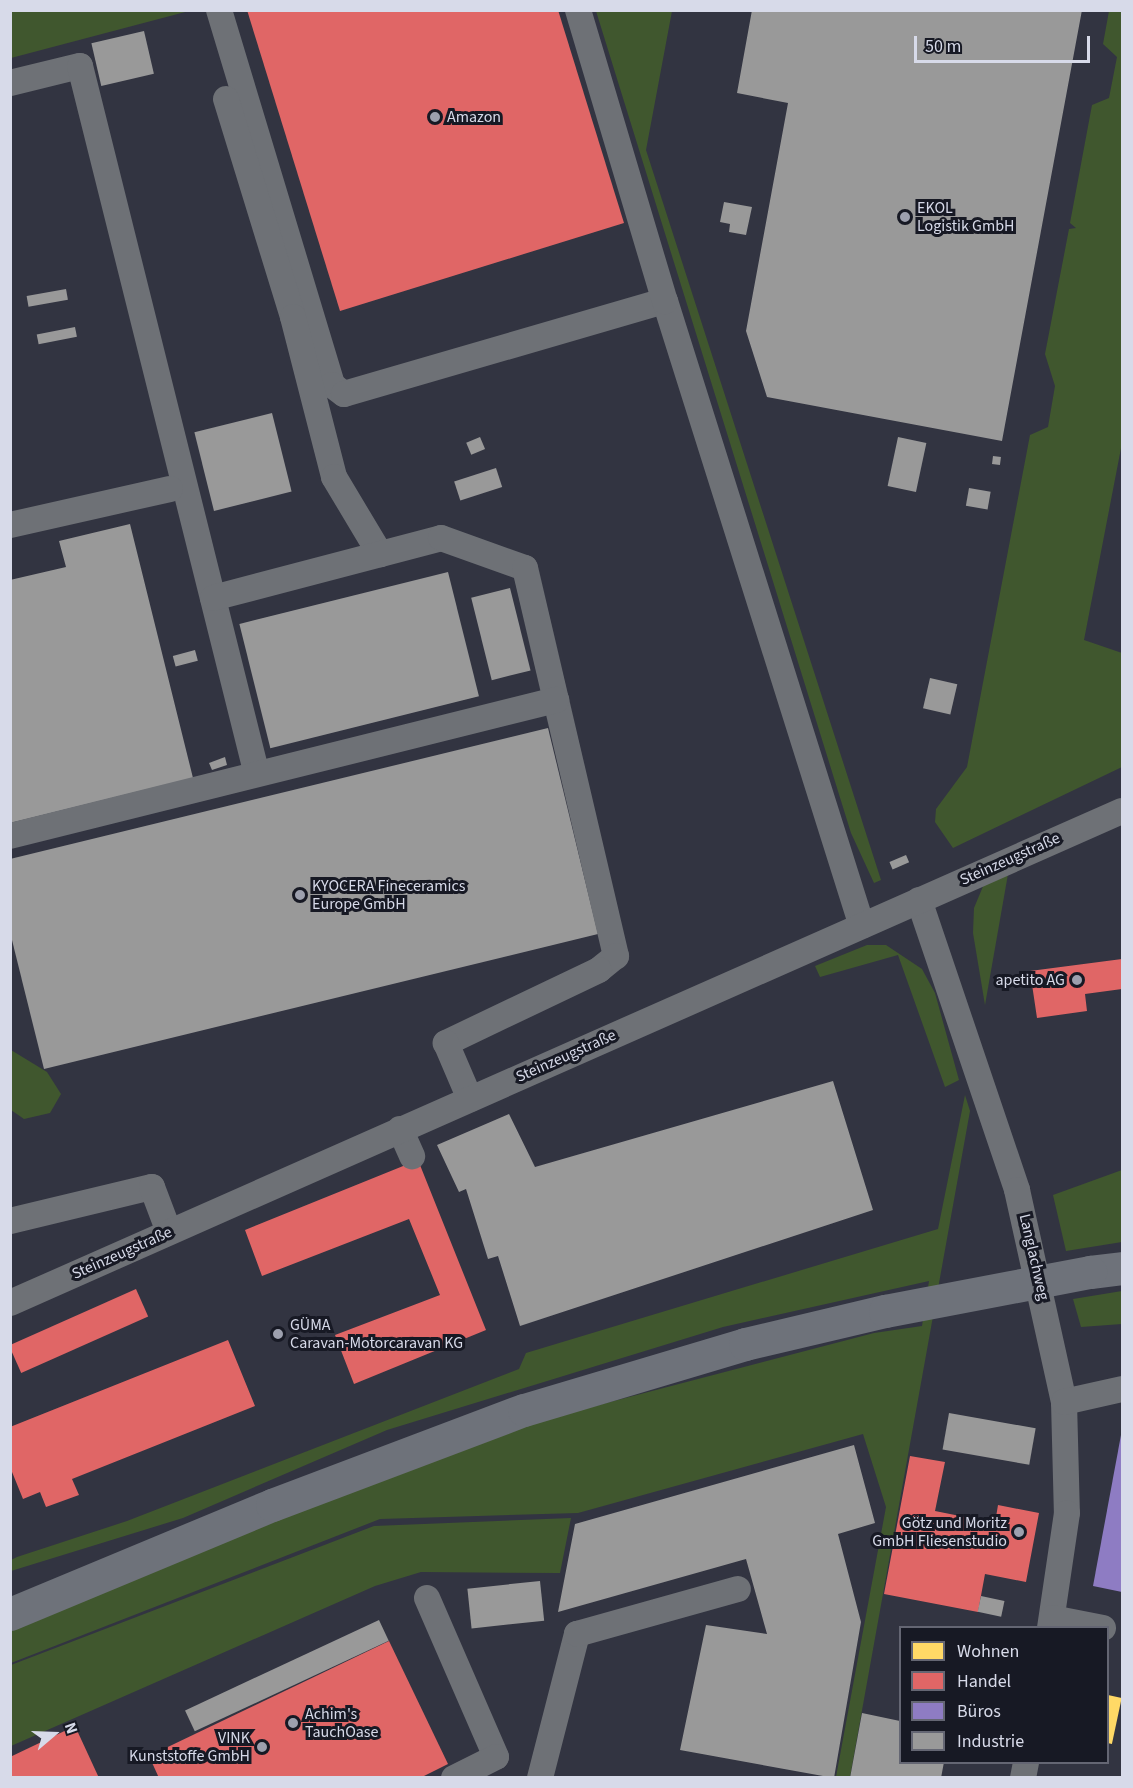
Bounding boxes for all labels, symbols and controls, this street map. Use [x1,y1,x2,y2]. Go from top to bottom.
scale bar [917,24,1092,62]
text: 50 m [925,34,961,59]
place label: Amazon [447,107,501,127]
marker: Amazon [428,110,442,124]
place label: EKOL Logistik GmbH [917,198,1015,236]
marker: EKOL Logistik GmbH [898,210,912,224]
street label: Steinzeugstraße [957,828,1063,890]
place label: KYOCERA Fineceramics Europe GmbH [312,876,465,914]
marker: KYOCERA Fineceramics Europe GmbH [293,888,307,902]
place label: apetito AG [995,970,1065,990]
marker: apetito AG [1070,973,1084,987]
street label: Steinzeugstraße [513,1025,619,1087]
street label: Langlachweg [1015,1212,1053,1302]
street label: Steinzeugstraße [69,1222,175,1284]
place label: GÜMA Caravan-Motorcaravan KG [290,1315,463,1353]
marker: GÜMA Caravan-Motorcaravan KG [271,1327,285,1341]
place label: Götz und Moritz GmbH Fliesenstudio [872,1513,1007,1551]
marker: Götz und Moritz GmbH Fliesenstudio [1012,1525,1026,1539]
legend [899,1626,1109,1764]
text: Wohnen [957,1639,1019,1664]
text: Handel [957,1669,1011,1694]
text: Büros [957,1699,1001,1724]
north arrow [24,1704,84,1764]
place label: Achim's TauchOase [305,1704,379,1742]
marker: Achim's TauchOase [286,1716,300,1730]
text: N [59,1720,83,1737]
place label: VINK Kunststoffe GmbH [129,1728,250,1766]
text: Industrie [957,1729,1024,1754]
marker: VINK Kunststoffe GmbH [255,1740,269,1754]

